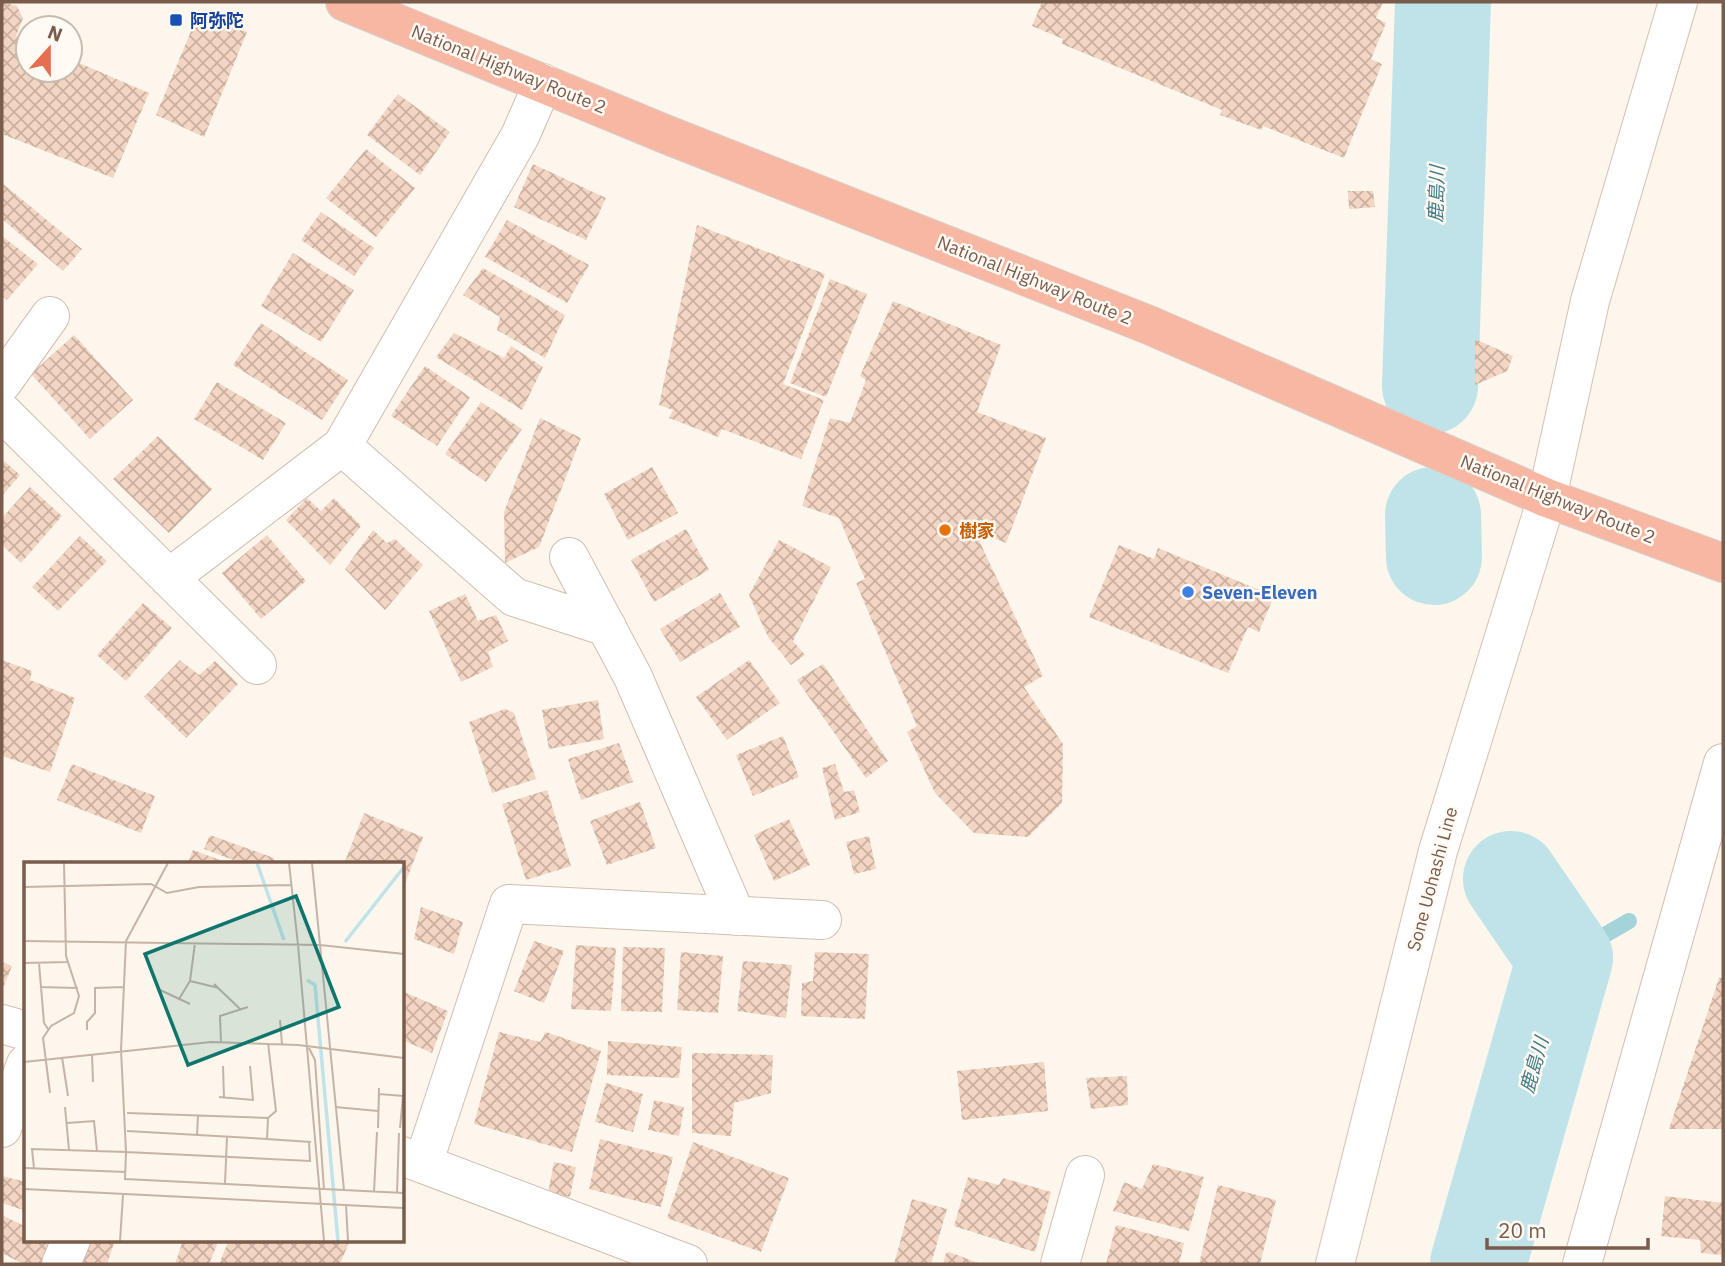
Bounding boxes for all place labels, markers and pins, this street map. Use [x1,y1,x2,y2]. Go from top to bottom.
place label: 阿弥陀 [190,9,244,32]
marker: 阿弥陀 [168,12,184,28]
place label: 樹家 [959,519,995,542]
marker: 樹家 [937,522,953,538]
place label: Seven-Eleven [1202,581,1318,604]
marker: Seven-Eleven [1180,584,1196,600]

